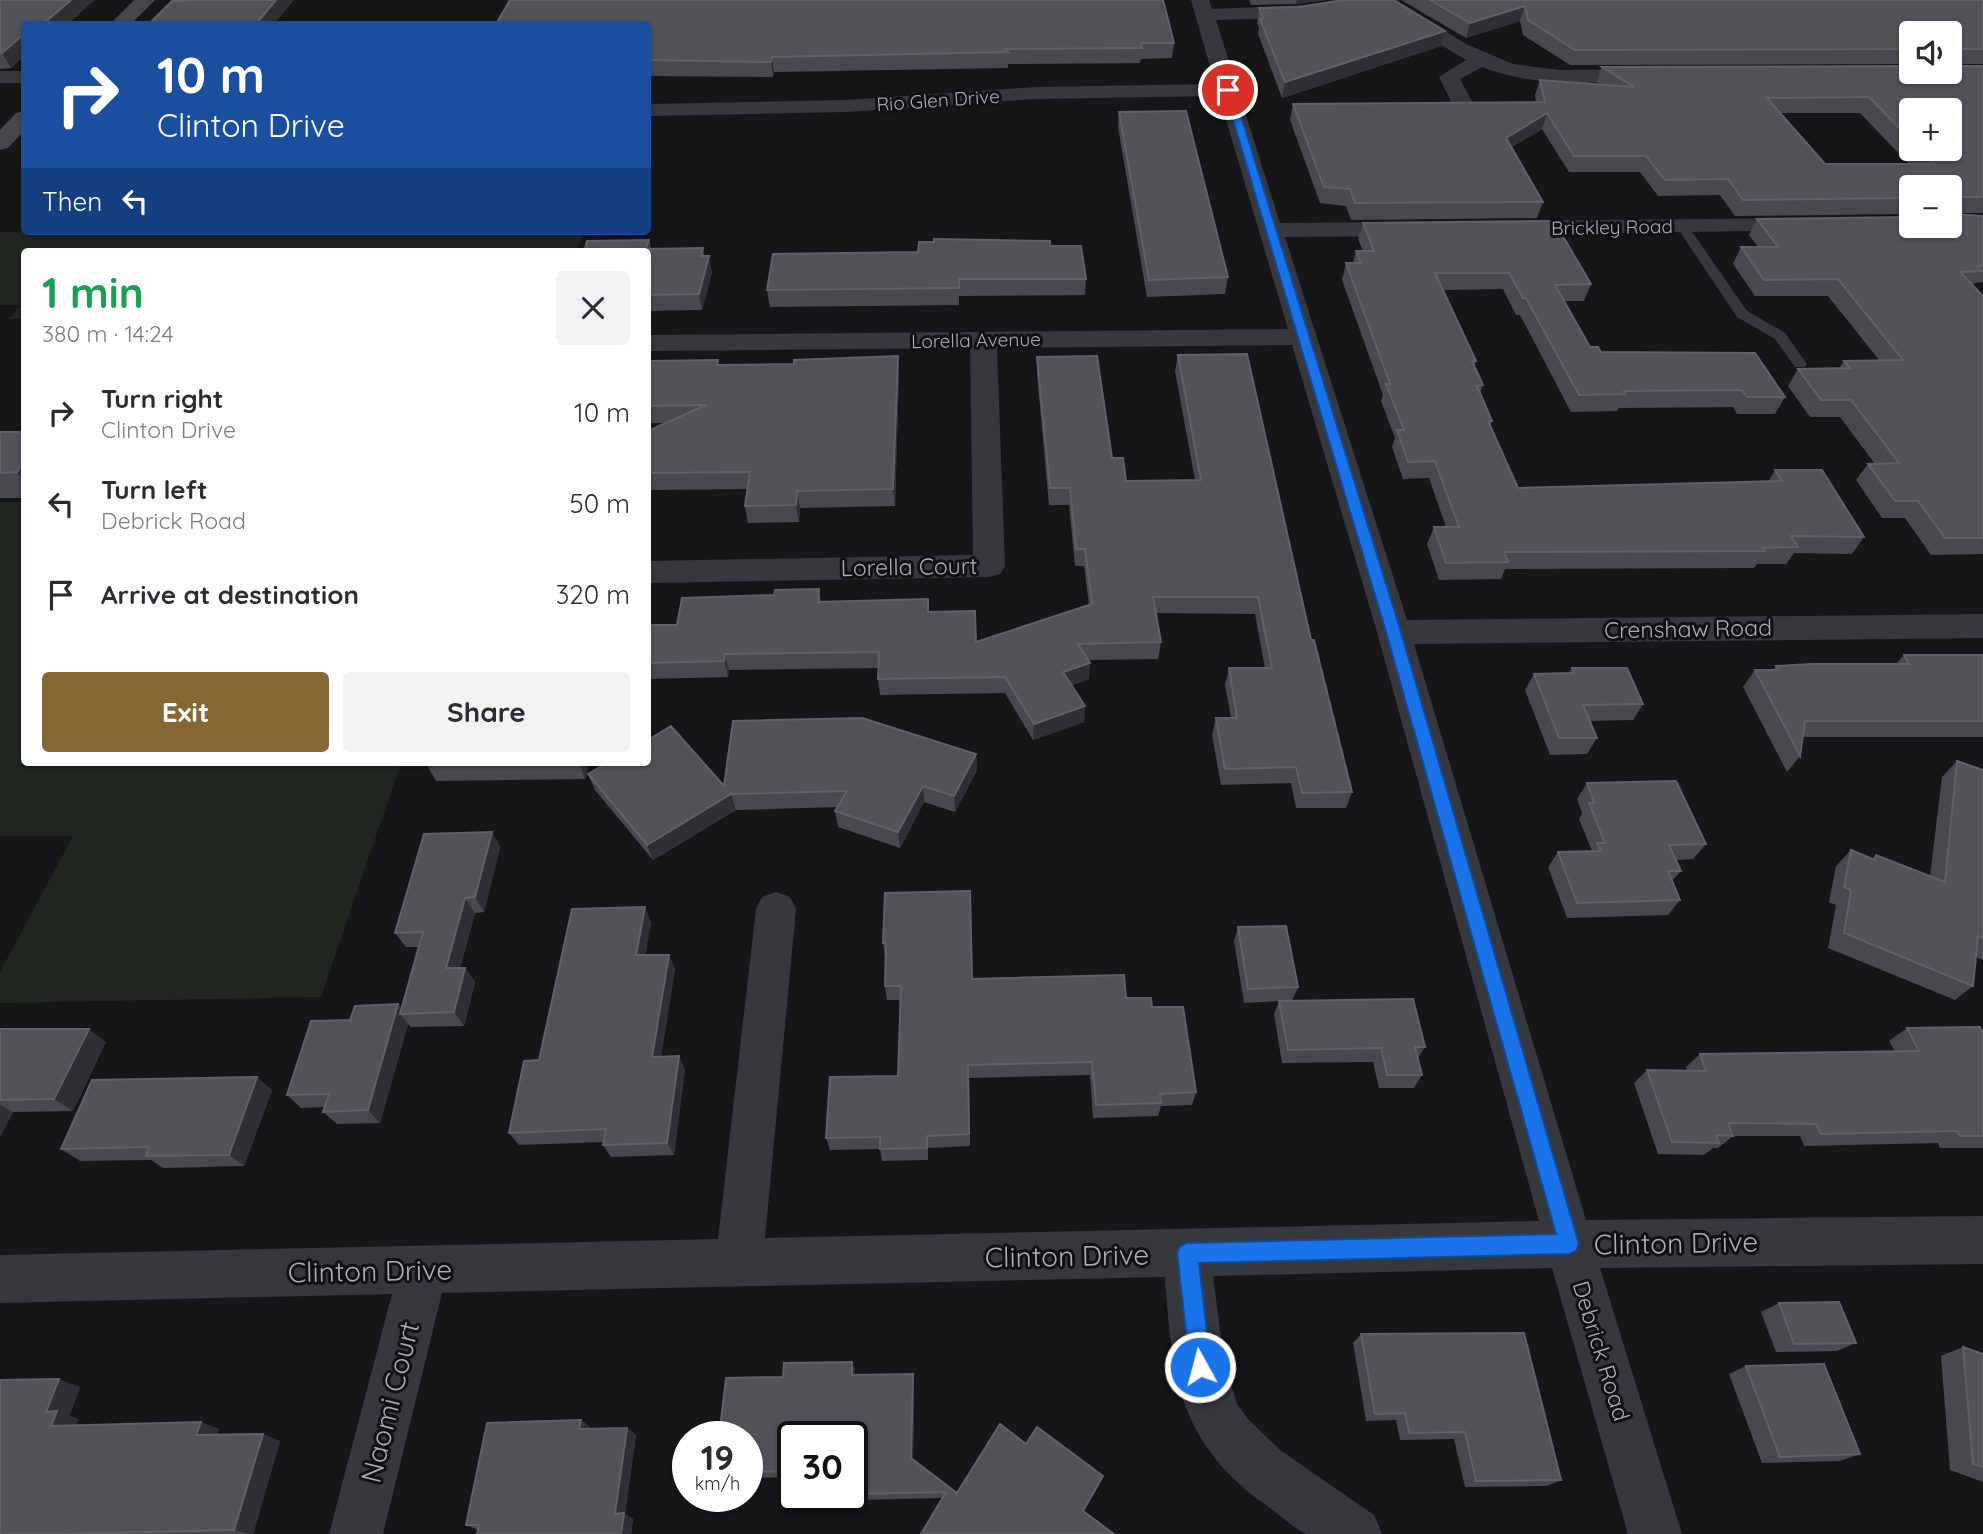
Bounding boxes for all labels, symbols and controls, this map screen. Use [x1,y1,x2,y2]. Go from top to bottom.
map controls [1899,21,1962,238]
button: sound [1899,21,1962,84]
text: 10 m [157,44,265,105]
icon: right [42,49,133,140]
pin [1198,60,1258,120]
icon: arrive [1209,71,1247,109]
street label: Rio Glen Drive [876,84,1000,116]
button: + [1899,98,1962,161]
text: Clinton Drive [157,105,345,145]
button: − [1899,175,1962,238]
icon: left [116,182,154,220]
text: Then [42,185,102,218]
street label: Brickley Road [1551,214,1673,240]
text: 1 min [42,266,144,319]
button: close [556,271,630,345]
text: 380 m · 14:24 [42,319,174,348]
street label: Lorella Avenue [911,327,1041,353]
text: Turn right [101,382,223,415]
icon: right [42,394,80,432]
text: 10 m [574,396,630,429]
text: Clinton Drive [101,415,236,444]
text: Turn left [101,473,208,506]
icon: left [42,485,80,523]
text: 50 m [570,487,630,520]
text: Debrick Road [101,506,246,535]
street label: Lorella Court [840,551,978,582]
icon: arrive [42,576,80,614]
text: Arrive at destination [101,578,359,611]
text: 320 m [556,578,630,611]
street label: Crenshaw Road [1604,613,1772,644]
button: Exit [42,672,329,752]
button: Share [343,672,630,752]
street label: Clinton Drive [1594,1224,1758,1261]
street label: Clinton Drive [985,1237,1149,1274]
street label: Clinton Drive [288,1252,452,1289]
street label: Debrick Road [1566,1277,1637,1424]
street label: Naomi Court [353,1318,426,1486]
position arrow [1163,1330,1237,1404]
speed limit sign: 30 [777,1421,868,1512]
text: 19 [701,1435,734,1479]
text: km/h [695,1472,740,1495]

